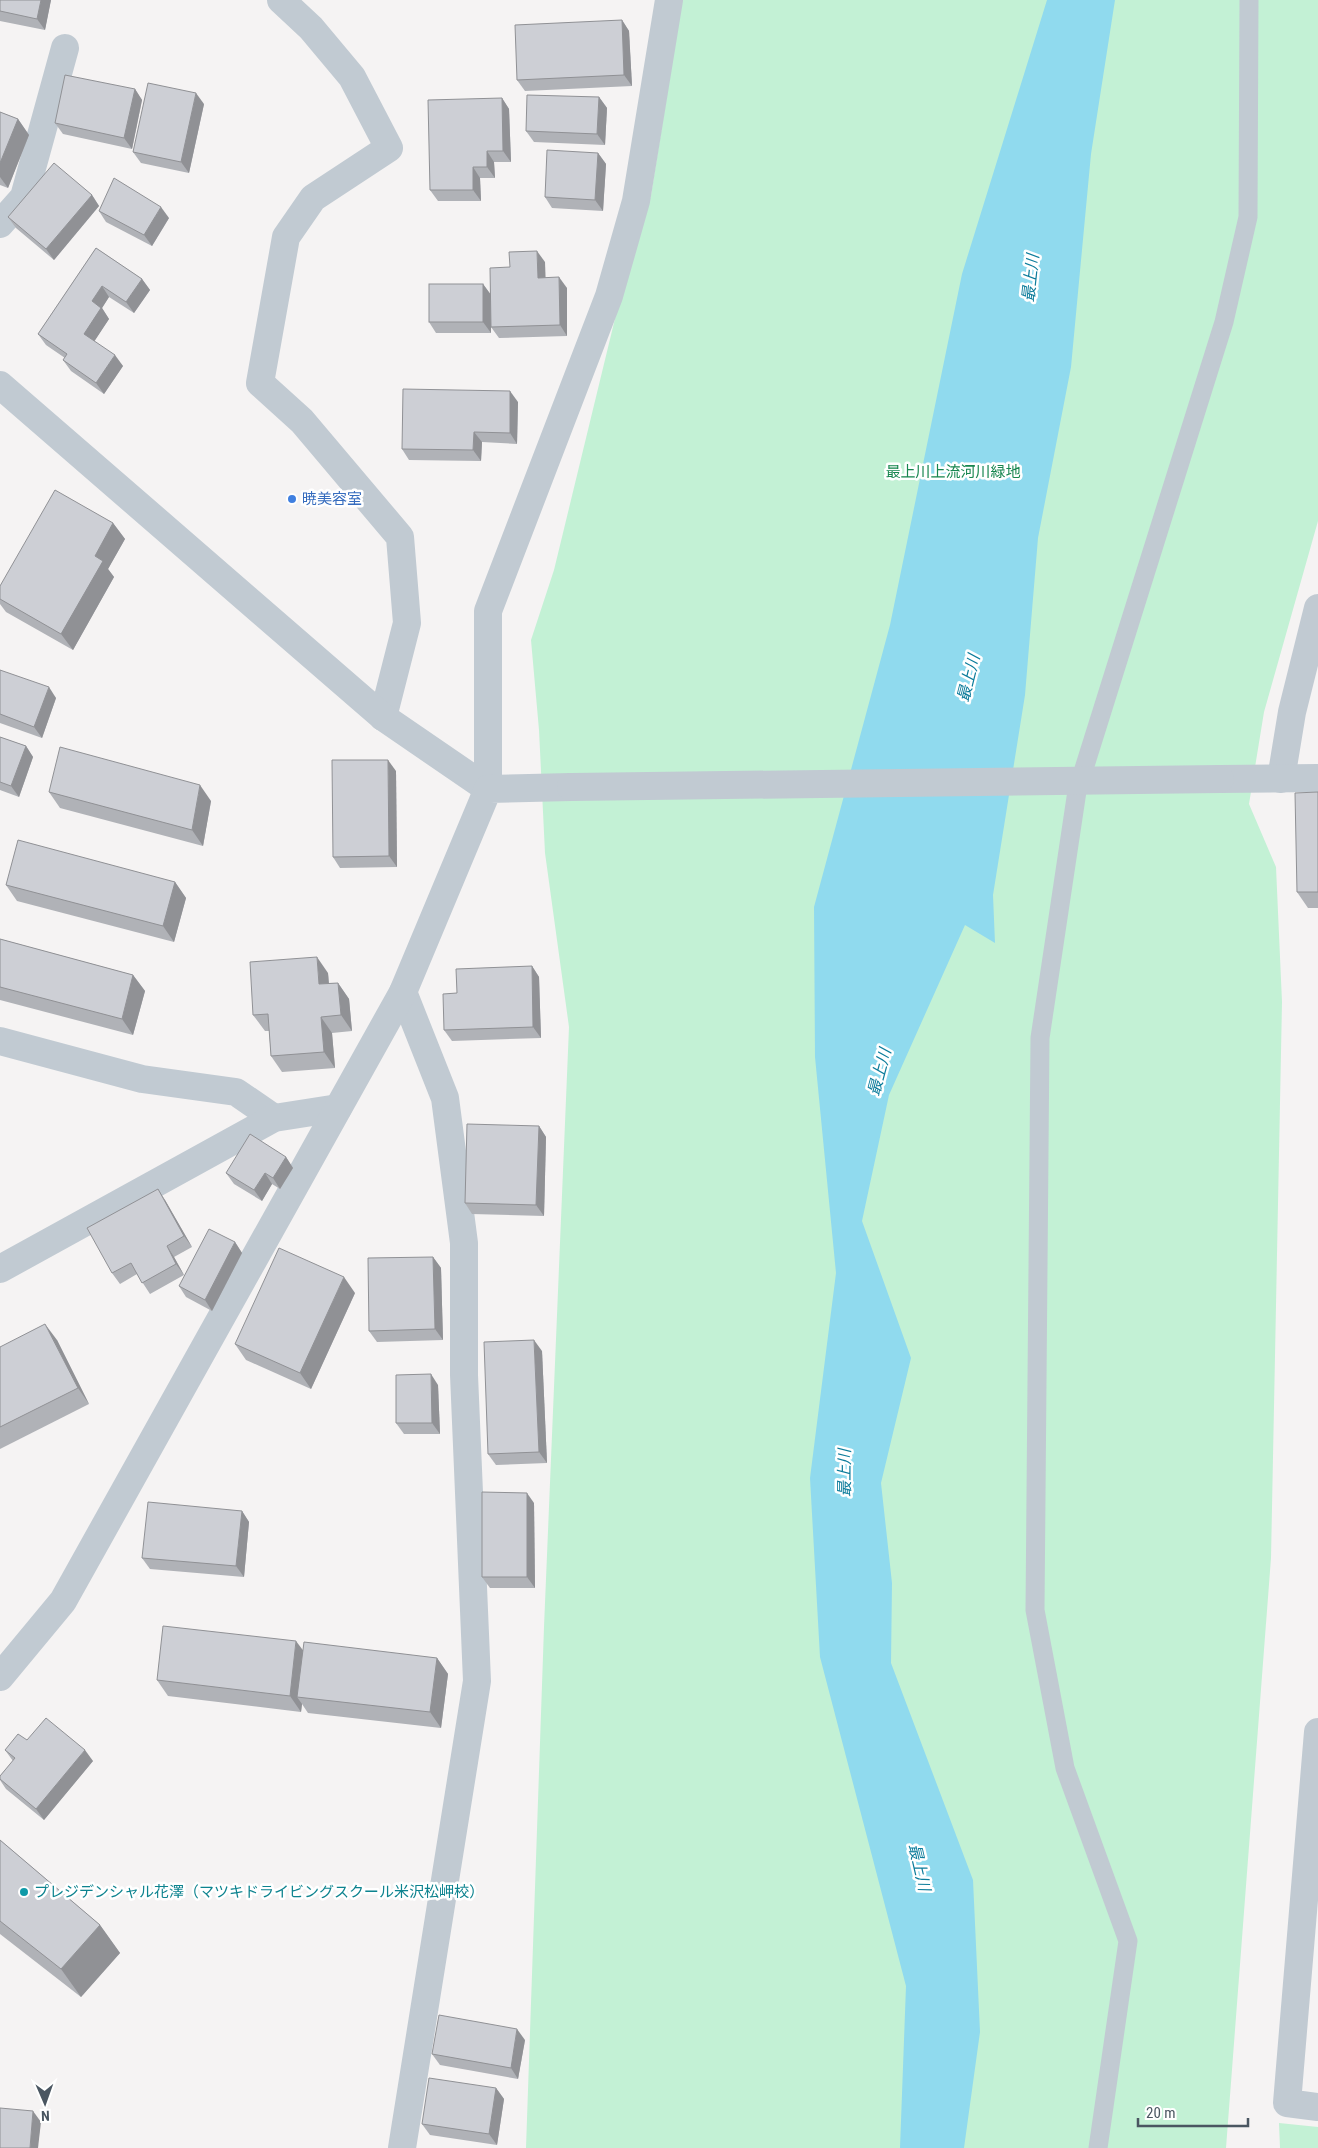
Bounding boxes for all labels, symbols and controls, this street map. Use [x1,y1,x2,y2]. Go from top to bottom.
water label: 最上川 [1019,251,1043,303]
park label: 最上川上流河川緑地 [885,463,1021,481]
place label: 暁美容室 [302,490,362,508]
marker: 暁美容室 [286,493,298,505]
water label: 最上川 [953,651,984,704]
water label: 最上川 [864,1045,895,1098]
water label: 最上川 [835,1447,854,1497]
water label: 最上川 [905,1842,935,1895]
place label: プレジデンシャル花澤（マツキドライビングスクール米沢松岬校） [34,1883,484,1901]
marker: プレジデンシャル花澤（マツキドライビングスクール米沢松岬校） [18,1886,30,1898]
north arrow [20,2078,70,2128]
scale bar [1138,2096,1248,2128]
text: 20 m [1146,2104,1176,2122]
text: N [41,2108,50,2124]

